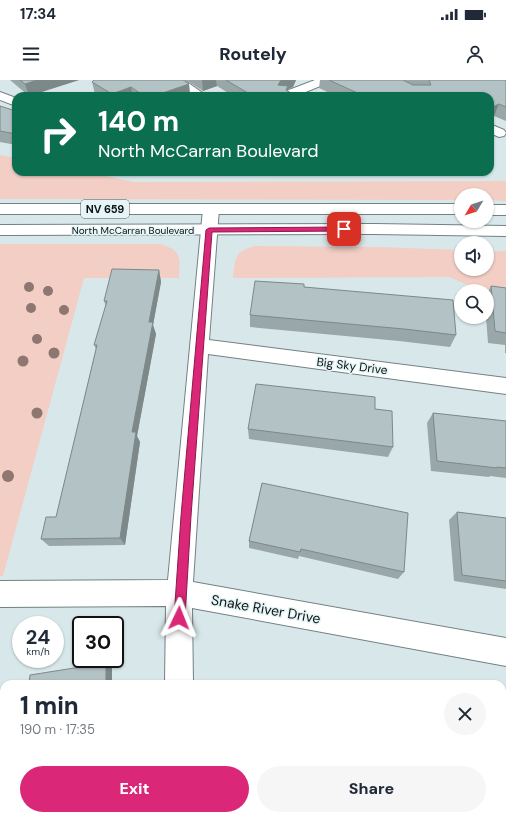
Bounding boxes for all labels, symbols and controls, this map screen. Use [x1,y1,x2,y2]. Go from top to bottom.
text: 17:34 [20,4,56,24]
text: Routely [219,42,287,66]
icon: menu [20,43,42,65]
icon: person [464,43,486,65]
text: 140 m [98,103,179,140]
icon: right [32,108,84,160]
text: North McCarran Boulevard [98,139,318,163]
north arrow [454,188,494,228]
map controls [454,188,494,324]
road number: NV 659 [81,200,129,218]
pin [327,212,361,246]
icon: arrive [333,218,355,240]
street label: North McCarran Boulevard [72,224,194,237]
button: sound [454,236,494,276]
button: search [454,284,494,324]
street label: Big Sky Drive [316,354,389,378]
street label: Snake River Drive [210,591,322,627]
position arrow [158,597,200,639]
speed limit sign: 30 [72,616,124,668]
text: 24 [26,624,50,650]
text: km/h [26,645,50,658]
text: 1 min [20,690,79,721]
button: close [444,693,486,735]
text: 190 m · 17:35 [20,721,95,738]
button: Exit [20,766,249,812]
button: Share [257,766,486,812]

